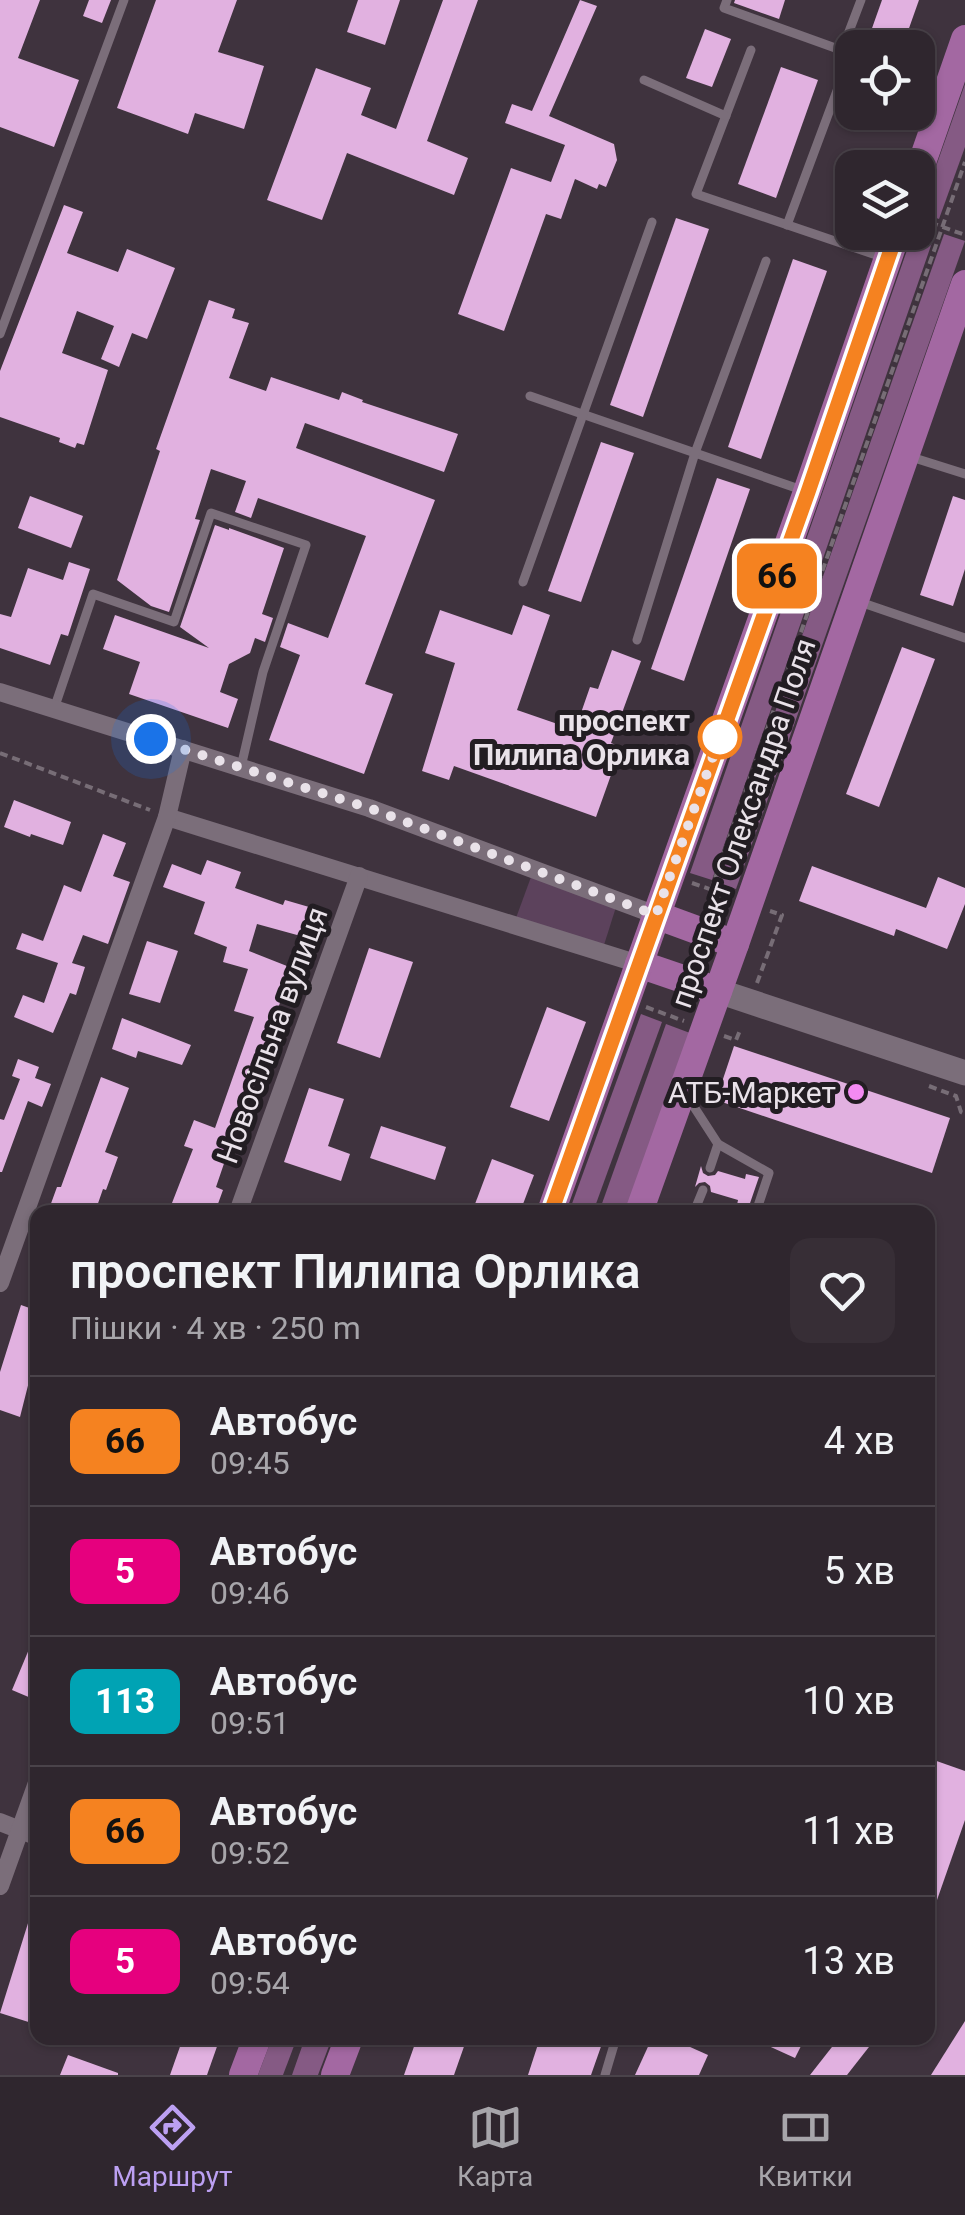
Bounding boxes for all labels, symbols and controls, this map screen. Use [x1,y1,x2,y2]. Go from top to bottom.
map controls [835,30,935,250]
button: locate [835,30,935,130]
button: layers [835,150,935,250]
line badge: 66 [732,544,822,608]
text: 66 [757,556,797,597]
street label: проспект Олександра Поля [663,634,823,1012]
place label: проспект Пилипа Орлика [473,703,690,772]
your location [126,714,176,764]
marker: проспект Пилипа Орлика [699,716,741,758]
street label: Новосільна вулиця [209,902,335,1168]
place label: АТБ-Маркет [668,1075,836,1110]
marker: АТБ-Маркет [845,1081,867,1103]
button: heart [790,1238,895,1343]
text: проспект Пилипа Орлика [70,1243,640,1300]
text: Пішки · 4 хв · 250 m [70,1309,361,1347]
text: Автобус [210,1400,357,1444]
text: 4 хв [824,1419,895,1463]
text: 66 [105,1421,145,1462]
text: 09:45 [210,1444,290,1482]
text: Автобус [210,1530,357,1574]
text: 5 хв [824,1549,895,1593]
text: 5 [115,1551,135,1592]
text: 09:46 [210,1574,290,1612]
text: Автобус [210,1660,357,1704]
text: 10 хв [802,1679,895,1723]
text: 113 [95,1681,155,1722]
text: 09:51 [210,1704,290,1742]
text: Автобус [210,1790,357,1834]
text: 11 хв [802,1809,895,1853]
text: 66 [105,1811,145,1852]
text: 09:52 [210,1834,290,1872]
text: Автобус [210,1920,357,1964]
text: 13 хв [802,1939,895,1983]
text: 5 [115,1941,135,1982]
text: 09:54 [210,1964,290,2002]
tab: Маршрут [112,2100,233,2193]
tab: Карта [457,2100,533,2193]
tab: Квитки [758,2100,853,2193]

